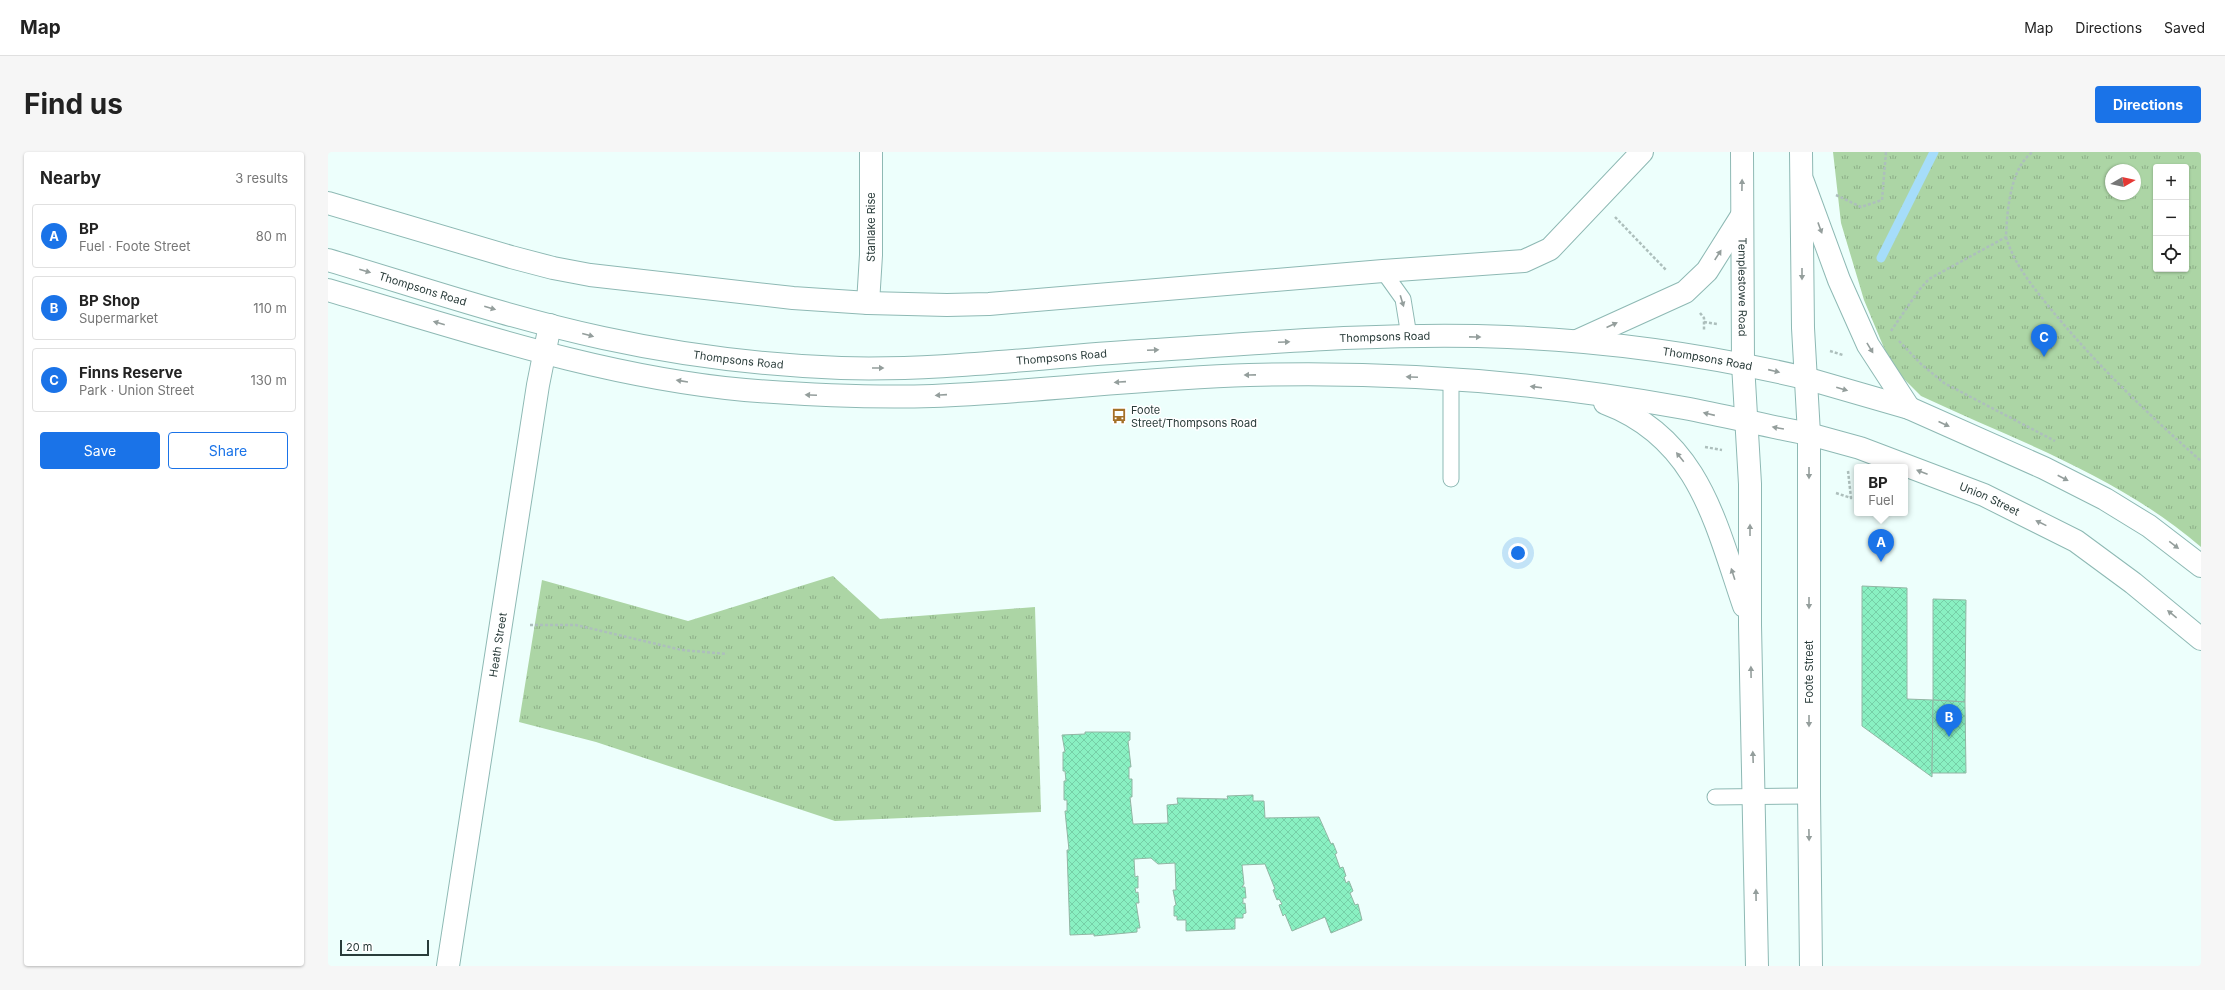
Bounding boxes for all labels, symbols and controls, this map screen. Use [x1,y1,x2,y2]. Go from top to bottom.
text: Map [20,16,61,39]
text: Map [2024,19,2053,36]
text: Directions [2075,19,2142,36]
text: Saved [2164,19,2205,36]
button: Directions [2095,86,2201,123]
text: Find us [24,87,123,121]
north arrow [2105,164,2141,200]
map controls [2153,164,2189,272]
button: + [2153,164,2189,200]
text: Nearby [40,168,101,188]
text: 3 results [235,170,288,186]
one-way arrow [1739,178,1745,191]
street label: Stanlake Rise [864,192,878,262]
button: − [2153,200,2189,236]
text: BP [79,219,99,238]
one-way arrow [1817,223,1823,235]
text: A [49,228,59,244]
text: 80 m [256,228,287,244]
button: locate [2153,236,2189,272]
text: Fuel · Foote Street [79,238,191,254]
street label: Templestowe Road [1735,238,1750,336]
one-way arrow [1714,249,1721,261]
one-way arrow [360,268,372,274]
one-way arrow [1799,268,1805,281]
street label: Thompsons Road [377,269,468,309]
text: BP Shop [79,291,140,310]
one-way arrow [1399,295,1405,307]
text: B [50,300,58,316]
text: 110 m [253,300,287,316]
one-way arrow [484,305,496,311]
text: Supermarket [79,310,158,326]
one-way arrow [432,319,445,325]
one-way arrow [1606,322,1617,328]
pin: C [2031,324,2057,357]
street label: Thompsons Road [1339,329,1430,345]
one-way arrow [582,332,594,338]
one-way arrow [1469,334,1482,340]
one-way arrow [1278,339,1290,346]
one-way arrow [1867,342,1874,354]
street label: Thompsons Road [1662,344,1754,373]
street label: Thompsons Road [1016,346,1107,368]
street label: Thompsons Road [692,347,784,372]
one-way arrow [1147,347,1159,354]
text: Finns Reserve [79,363,182,382]
one-way arrow [872,365,885,371]
one-way arrow [1768,368,1780,374]
text: C [49,372,59,388]
text: 130 m [250,372,287,388]
one-way arrow [1243,372,1256,378]
one-way arrow [1406,374,1418,381]
one-way arrow [676,378,688,384]
one-way arrow [1114,378,1126,385]
text: Park · Union Street [79,382,194,398]
one-way arrow [1530,384,1542,391]
one-way arrow [1837,386,1849,392]
one-way arrow [805,391,817,398]
one-way arrow [935,392,947,399]
place label: Foote Street/Thompsons Road [1131,403,1257,430]
bus stop icon: Foote Street/Thompsons Road [1110,407,1128,425]
one-way arrow [1703,410,1715,416]
one-way arrow [1939,421,1950,427]
one-way arrow [1772,425,1784,431]
button: Save [40,432,160,469]
button: Share [168,432,288,469]
one-way arrow [1675,451,1684,462]
popup [1854,464,1908,516]
one-way arrow [1806,467,1812,480]
one-way arrow [1916,468,1928,474]
text: BP [1868,473,1888,492]
one-way arrow [2057,475,2069,481]
street label: Union Street [1957,479,2022,519]
text: Fuel [1868,492,1894,508]
one-way arrow [2035,520,2047,527]
one-way arrow [1747,523,1753,536]
pin: A [1868,529,1894,562]
one-way arrow [2168,541,2179,549]
your location [1508,543,1528,563]
one-way arrow [1730,568,1736,580]
one-way arrow [1806,597,1812,610]
one-way arrow [2166,609,2177,618]
street label: Heath Street [486,611,510,678]
street label: Foote Street [1802,640,1816,704]
one-way arrow [1748,665,1754,678]
pin: B [1936,704,1962,737]
one-way arrow [1806,715,1812,728]
one-way arrow [1750,750,1756,763]
one-way arrow [1806,829,1812,842]
one-way arrow [1753,888,1759,901]
scale bar [340,938,429,957]
text: 20 m [346,940,372,954]

